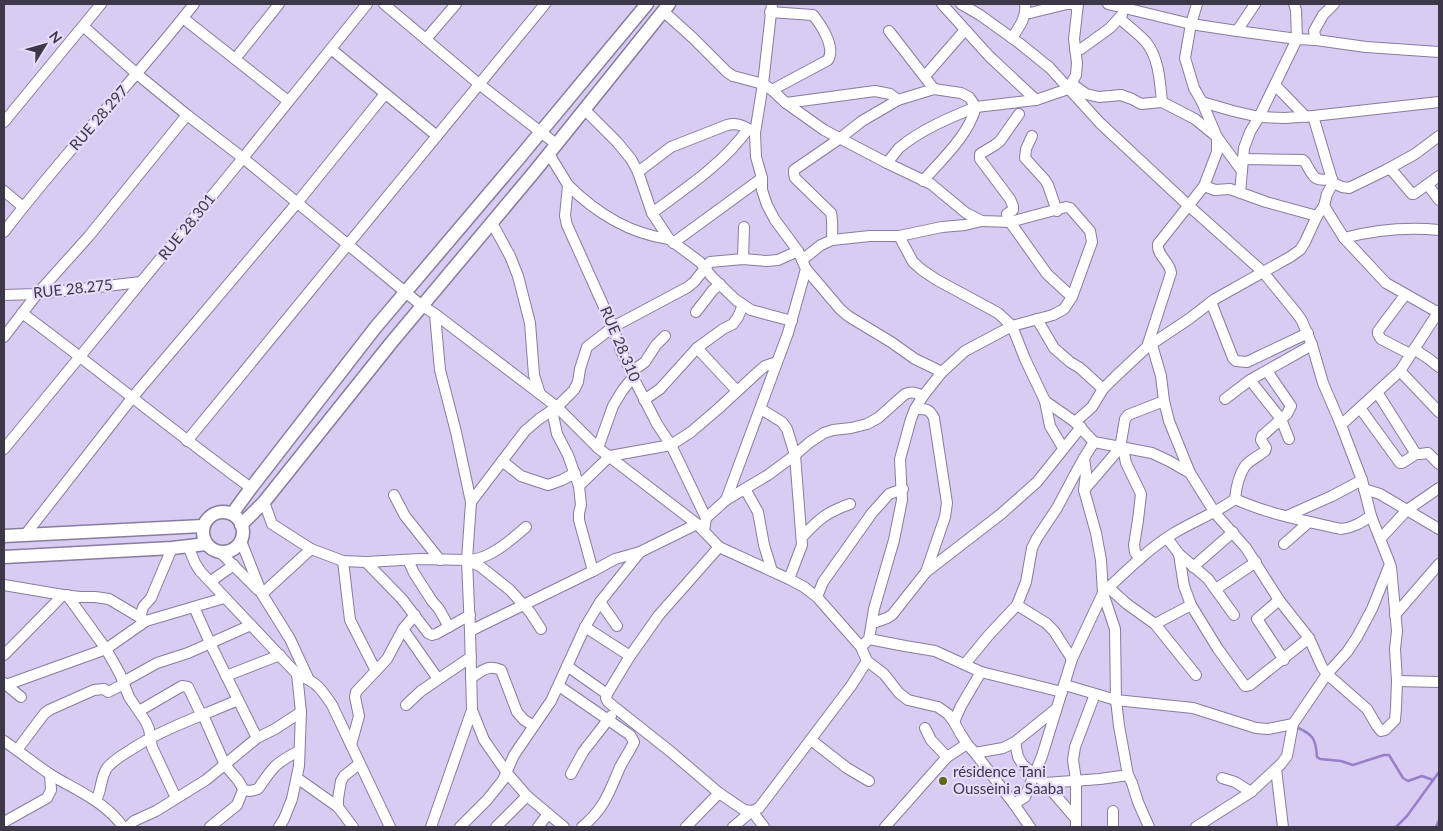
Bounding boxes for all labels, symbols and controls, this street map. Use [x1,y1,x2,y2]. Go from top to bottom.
north arrow [20,20,70,70]
text: N [46,27,66,46]
street label: RUE 28.297 [65,81,131,153]
street label: RUE 28.301 [154,190,218,263]
street label: RUE 28.275 [32,275,114,301]
street label: RUE 28.310 [597,303,645,384]
place label: résidence Tani Ousseini a Saaba [953,762,1064,797]
marker: résidence Tani Ousseini a Saaba [937,775,949,787]

